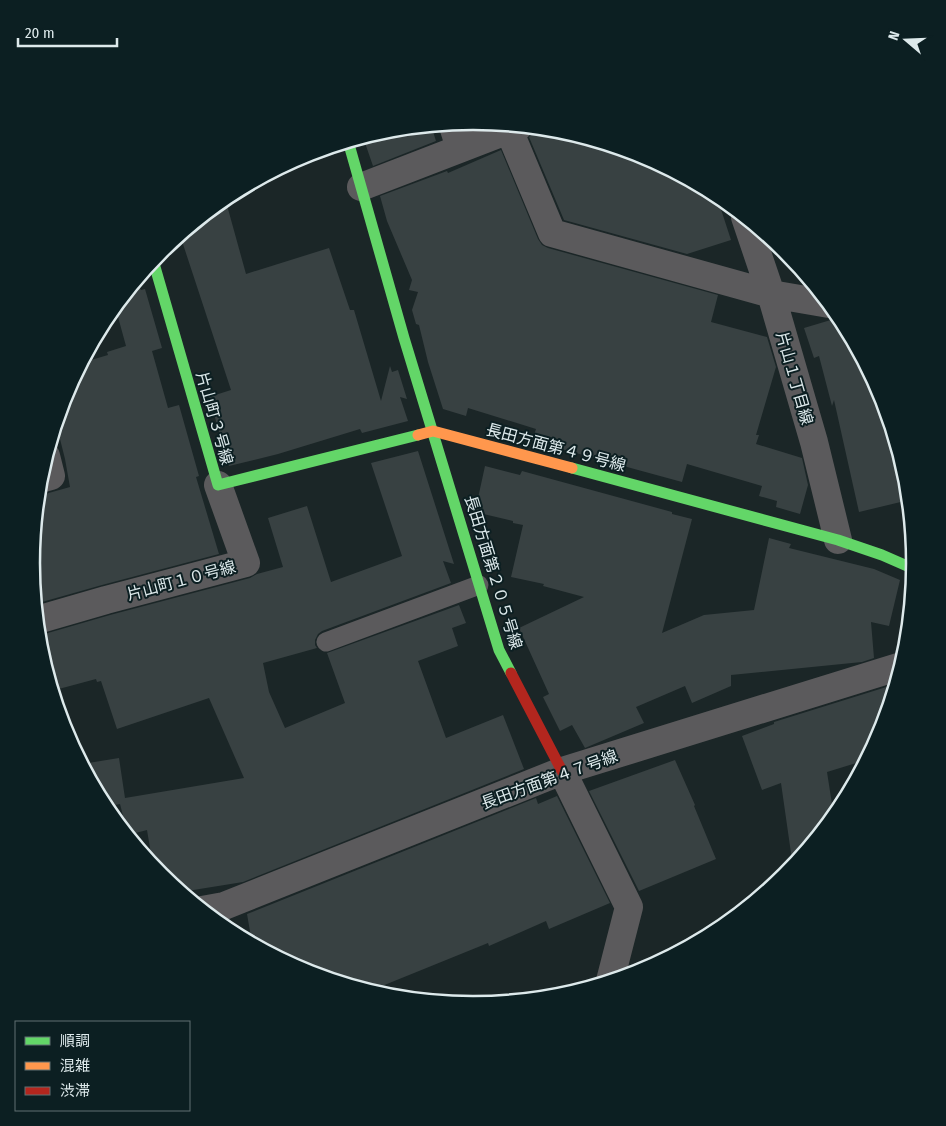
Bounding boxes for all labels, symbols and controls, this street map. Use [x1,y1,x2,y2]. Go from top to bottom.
scale bar [18,15,116,47]
north arrow [881,15,931,65]
text: 20 m [25,24,55,42]
text: N [885,29,904,43]
street label: 片山１丁目線 [772,329,817,427]
street label: 片山町３号線 [192,369,237,467]
street label: 長田方面第４９号線 [484,420,628,475]
street label: 長田方面第２０５号線 [461,493,526,651]
street label: 片山町１０号線 [125,557,238,604]
street label: 長田方面第４７号線 [478,746,620,813]
legend [15,1021,190,1111]
text: 順調 [60,1032,90,1050]
text: 混雑 [60,1057,90,1075]
text: 渋滞 [60,1082,90,1100]

